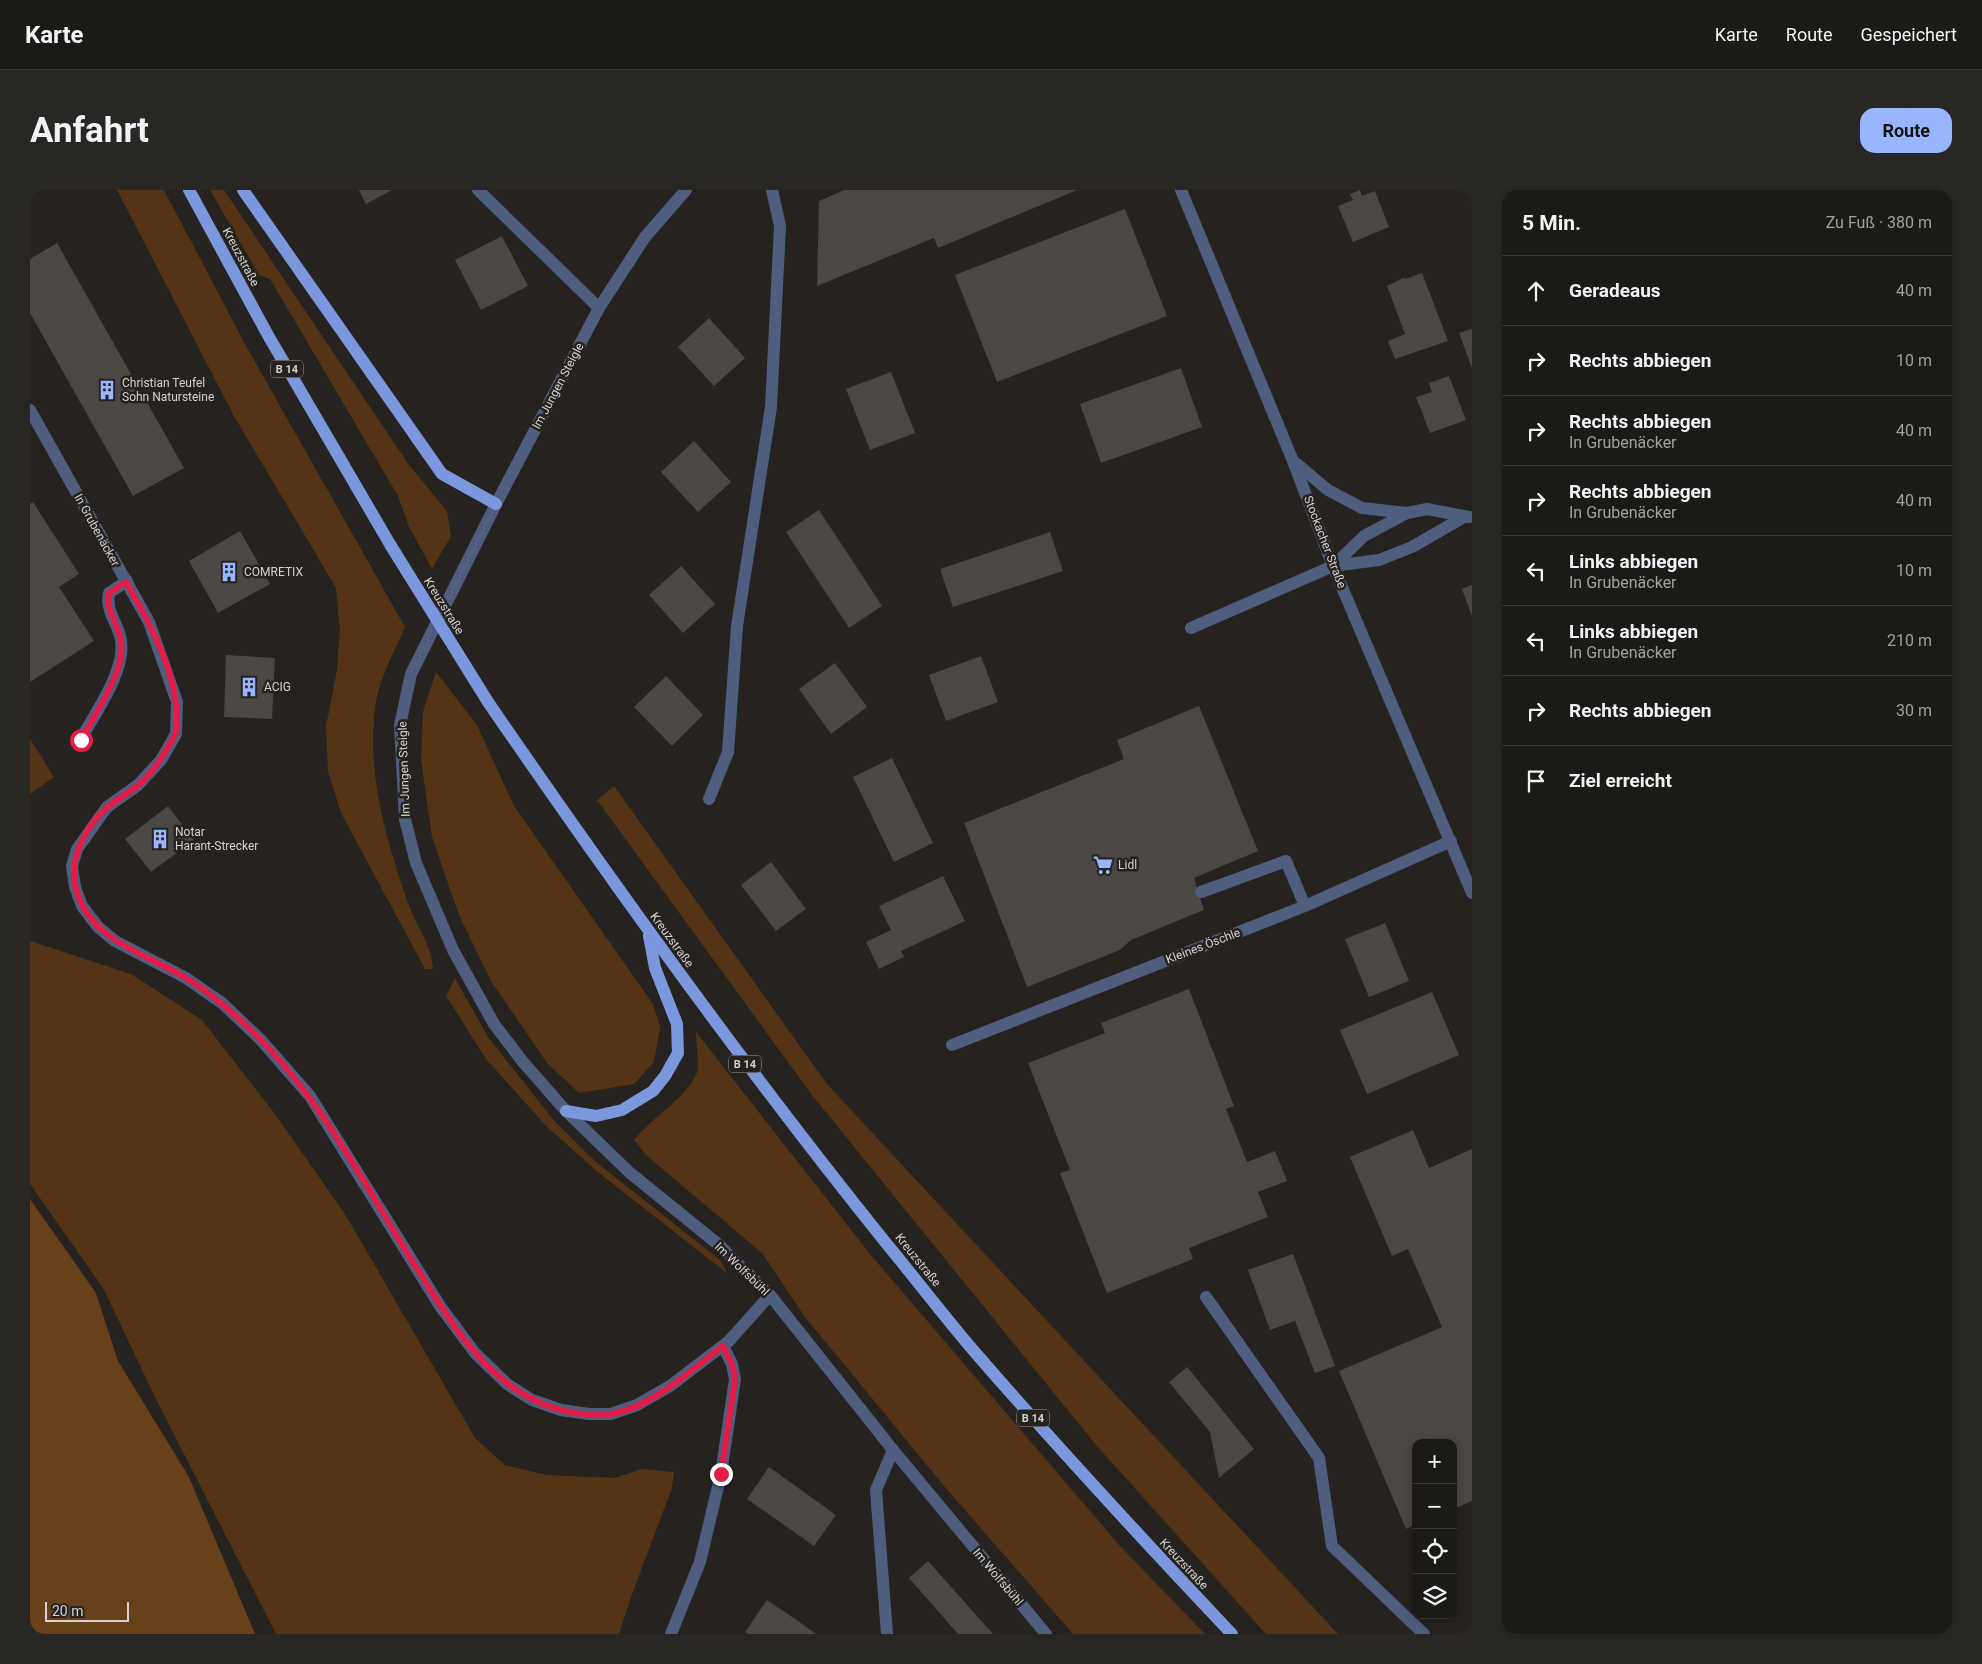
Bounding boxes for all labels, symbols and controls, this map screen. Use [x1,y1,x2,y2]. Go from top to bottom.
text: Karte [25,21,84,49]
text: Karte [1715,24,1758,45]
text: Route [1786,24,1833,45]
text: Gespeichert [1861,24,1957,45]
button: Route [1860,108,1952,153]
text: Anfahrt [30,110,149,151]
text: 5 Min. [1522,211,1581,235]
text: Zu Fuß · 380 m [1826,213,1932,232]
street label: Kreuzstraße [220,225,262,289]
icon: ahead [1522,277,1550,305]
text: Geradeaus [1569,279,1661,302]
text: 40 m [1896,281,1932,300]
street label: Im Jungen Steigle [529,340,587,432]
icon: right [1522,347,1550,375]
text: Rechts abbiegen [1569,349,1711,372]
text: 10 m [1896,351,1932,370]
road number: B 14 [271,360,303,378]
place label: Christian Teufel Sohn Natursteine [122,376,214,404]
building icon: Christian Teufel Sohn Natursteine [96,379,118,401]
text: Rechts abbiegen [1569,410,1711,433]
icon: right [1522,417,1550,445]
text: 40 m [1896,421,1932,440]
text: In Grubenäcker [1569,433,1677,452]
text: Rechts abbiegen [1569,480,1711,503]
icon: right [1522,487,1550,515]
street label: In Grubenäcker [71,491,123,569]
text: 40 m [1896,491,1932,510]
street label: Stockacher Straße [1301,494,1349,590]
text: In Grubenäcker [1569,503,1677,522]
text: Links abbiegen [1569,550,1698,573]
icon: left [1522,557,1550,585]
building icon: COMRETIX [218,561,240,583]
text: 10 m [1896,561,1932,580]
place label: COMRETIX [244,565,303,579]
text: In Grubenäcker [1569,573,1677,592]
street label: Kreuzstraße [421,575,467,637]
text: Links abbiegen [1569,620,1698,643]
icon: left [1522,627,1550,655]
text: 210 m [1887,631,1932,650]
text: In Grubenäcker [1569,643,1677,662]
building icon: ACIG [238,676,260,698]
place label: ACIG [264,680,291,694]
icon: right [1522,697,1550,725]
text: Rechts abbiegen [1569,699,1711,722]
text: 30 m [1896,701,1932,720]
street label: Im Jungen Steigle [395,721,413,817]
route start [70,729,93,752]
icon: arrive [1522,767,1550,795]
text: Ziel erreicht [1569,769,1672,792]
place label: Notar Harant-Strecker [175,825,258,853]
building icon: Notar Harant-Strecker [149,828,171,850]
supermarket icon: Lidl [1092,854,1114,876]
place label: Lidl [1118,858,1137,872]
street label: Kreuzstraße [647,910,697,970]
street label: Kleines Öschle [1163,924,1242,967]
road number: B 14 [729,1056,761,1072]
street label: Kreuzstraße [892,1231,944,1289]
street label: Im Wolfsbühl [712,1240,772,1298]
road number: B 14 [1017,1410,1049,1426]
map controls [1412,1439,1457,1619]
button: + [1412,1439,1457,1484]
route end [710,1463,733,1486]
button: − [1412,1484,1457,1529]
button: locate [1412,1529,1457,1574]
street label: Kreuzstraße [1157,1536,1211,1592]
street label: Im Wolfsbühl [970,1546,1026,1608]
button: layers [1412,1574,1457,1619]
scale bar [45,1599,129,1622]
text: 20 m [52,1603,84,1619]

